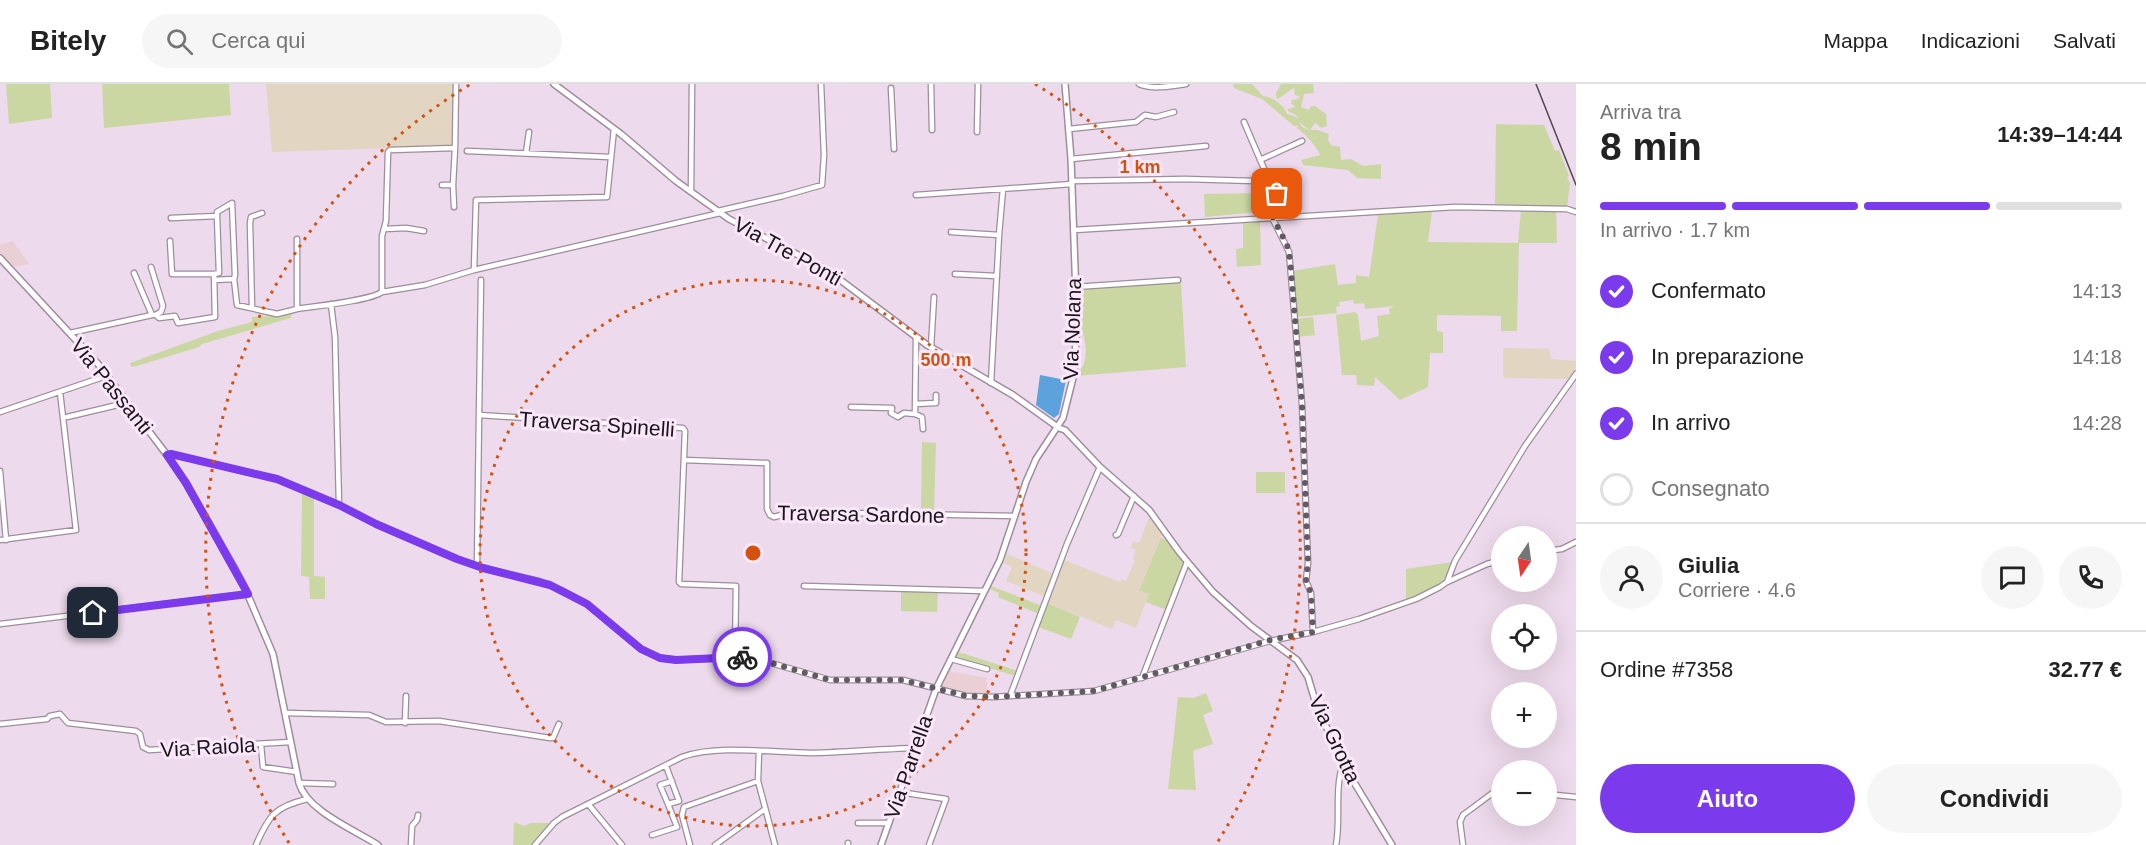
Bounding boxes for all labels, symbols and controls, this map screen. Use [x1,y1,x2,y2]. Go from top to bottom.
search box [142,14,562,68]
text: Bitely [30,25,106,56]
icon: search [163,25,196,58]
text: Cerca qui [211,28,305,53]
text: Mappa [1824,29,1888,52]
text: Indicazioni [1921,29,2020,52]
text: Salvati [2053,29,2116,52]
text: Arriva tra [1600,101,1681,123]
text: 14:39–14:44 [1997,122,2122,147]
text: 8 min [1600,125,1702,168]
text: 1 km [1119,157,1161,177]
pin [1251,168,1302,219]
icon: bag [1260,177,1293,210]
street label: Via Tre Ponti [730,212,846,290]
text: In arrivo · 1.7 km [1600,219,1750,241]
icon: check [1600,275,1633,308]
street label: Via Nolana [1059,277,1085,381]
text: Confermato [1651,278,1766,303]
text: 14:13 [2072,280,2122,302]
street label: Via Passanti [66,334,158,438]
icon: check [1600,341,1633,374]
text: In preparazione [1651,344,1804,369]
text: 14:18 [2072,346,2122,368]
text: 500 m [920,350,972,370]
street label: Traversa Spinelli [519,407,675,441]
icon: check [1600,407,1633,440]
text: In arrivo [1651,410,1730,435]
text: 14:28 [2072,412,2122,434]
text: Consegnato [1651,476,1770,501]
street label: Traversa Sardone [777,501,945,527]
north arrow [1491,526,1557,592]
map controls [1491,526,1557,826]
centre of rings [743,543,763,563]
button: person [1600,546,1663,609]
button: chat [1981,546,2044,609]
button: phone [2059,546,2122,609]
text: Giulia [1678,553,1739,578]
text: Corriere · 4.6 [1678,579,1796,601]
pin [67,587,118,638]
icon: home [76,596,109,629]
button: locate [1491,604,1557,670]
courier [712,627,772,687]
icon: bike [726,641,759,674]
text: Ordine #7358 [1600,657,1733,682]
text: 32.77 € [2049,657,2122,682]
button: + [1491,682,1557,748]
street label: Via Grotta [1305,691,1365,787]
street label: Via Parrella [880,712,937,822]
street label: Via Raiola [160,733,257,761]
button: − [1491,760,1557,826]
button: Aiuto [1600,764,1855,833]
button: Condividi [1867,764,2122,833]

